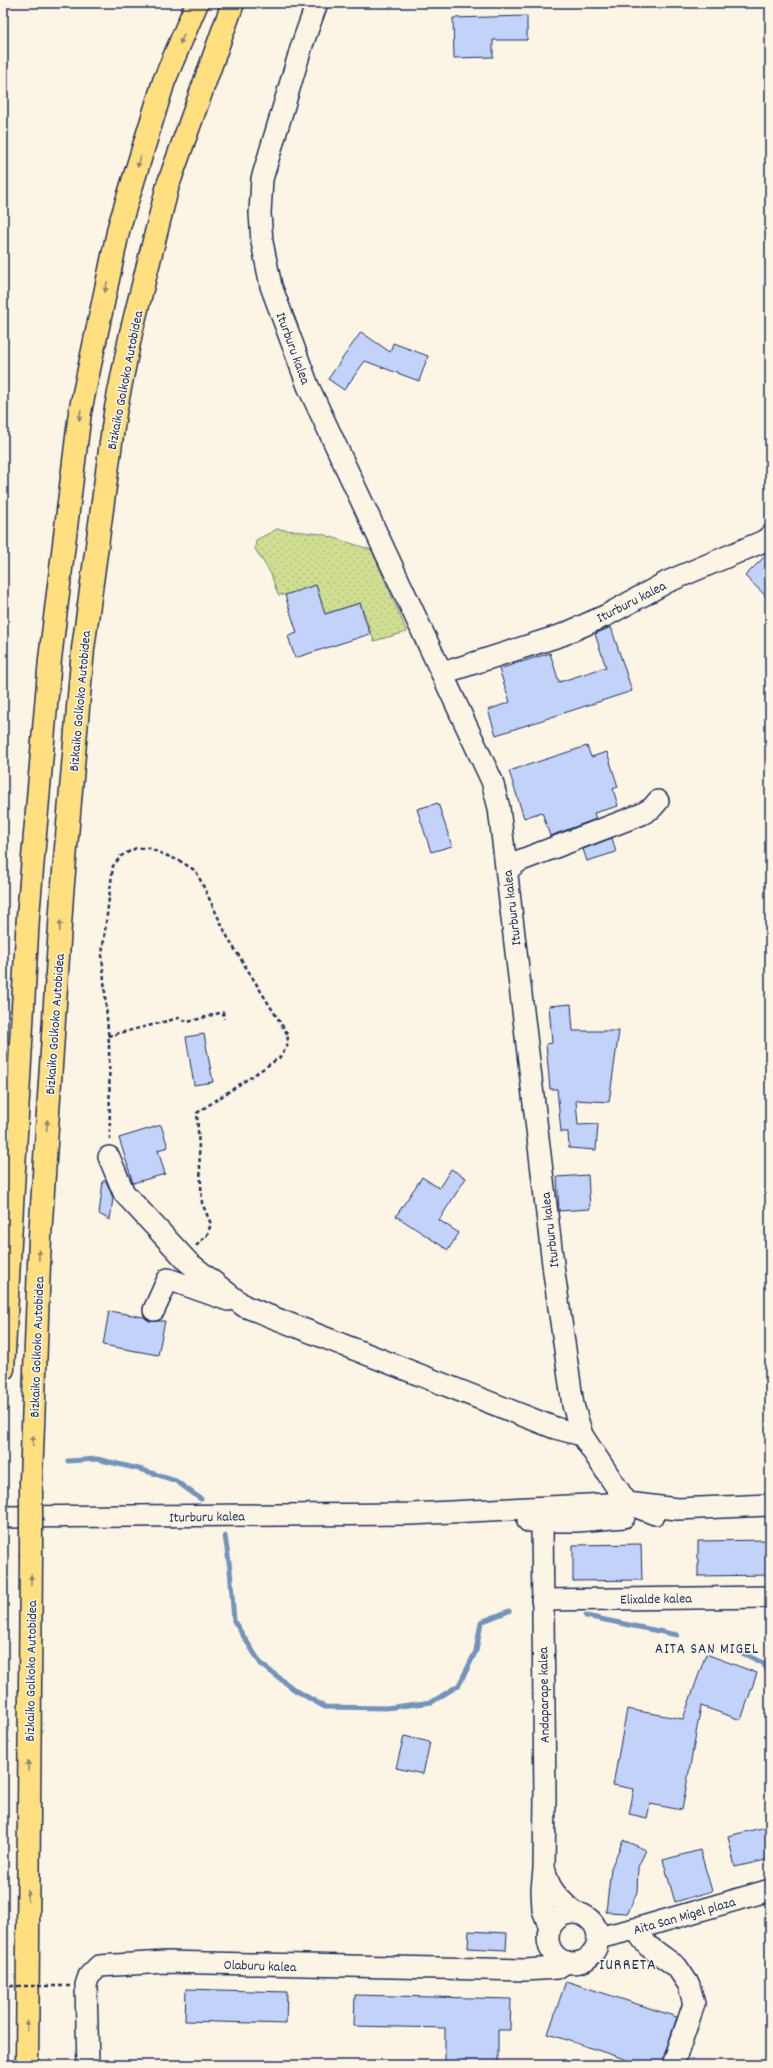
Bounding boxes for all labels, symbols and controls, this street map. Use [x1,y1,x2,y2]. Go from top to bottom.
one-way arrow [178,33,185,45]
one-way arrow [136,156,142,168]
one-way arrow [103,281,109,293]
street label: Bizkaiko Golkoko Autobidea [103,309,149,452]
street label: Iturburu kalea [270,310,315,388]
one-way arrow [77,409,83,421]
street label: Iturburu kalea [594,577,671,629]
street label: Bizkaiko Golkoko Autobidea [65,629,97,772]
street label: Iturburu kalea [498,869,528,947]
one-way arrow [56,920,63,932]
street label: Bizkaiko Golkoko Autobidea [41,953,71,1095]
one-way arrow [44,1119,51,1131]
street label: Iturburu kalea [536,1191,566,1269]
one-way arrow [36,1249,43,1261]
street label: Bizkaiko Golkoko Autobidea [26,1276,50,1418]
one-way arrow [29,1435,36,1447]
street label: Iturburu kalea [169,1507,245,1529]
one-way arrow [28,1573,34,1586]
street label: Elixalde kalea [620,1589,692,1611]
street label: Bizkaiko Golkoko Autobidea [21,1600,43,1742]
district label: AITA SAN MIGEL [655,1639,759,1661]
street label: Andaparape kalea [534,1646,556,1743]
one-way arrow [25,1759,31,1772]
one-way arrow [25,1889,31,1902]
street label: Aita San Migel plaza [631,1893,738,1941]
district label: IURRETA [599,1954,657,1977]
street label: Olaburu kalea [223,1956,297,1978]
one-way arrow [24,2019,30,2032]

